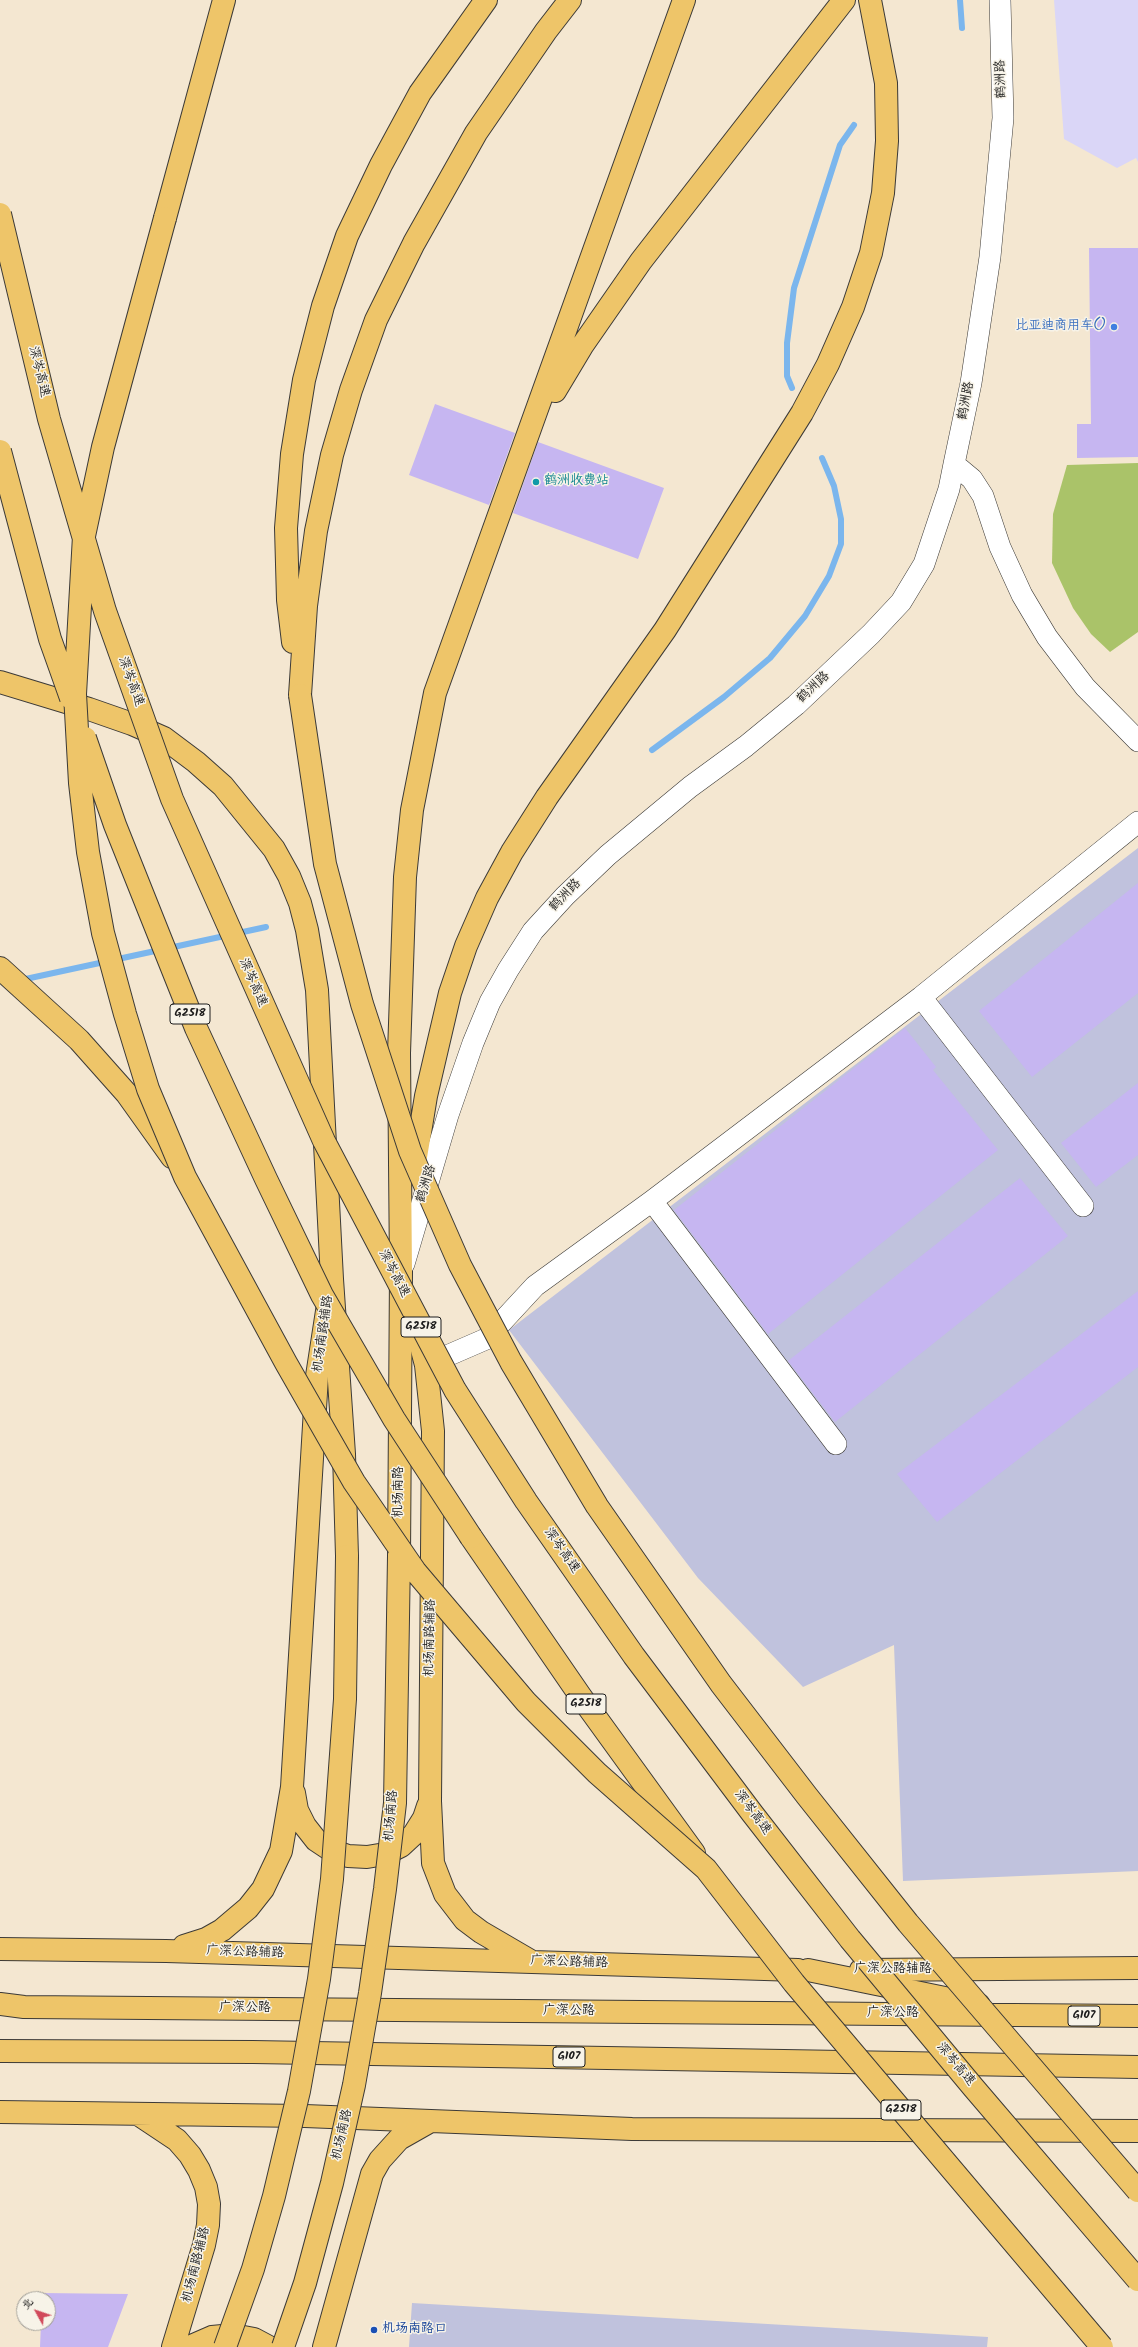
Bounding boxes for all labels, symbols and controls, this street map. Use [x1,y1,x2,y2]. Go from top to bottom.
street label: 鹤洲路 [994,59,1010,99]
place label: 比亚迪商用车() [1015,319,1106,335]
marker: 比亚迪商用车() [1109,322,1119,332]
street label: 深岑高速 [24,345,52,399]
street label: 鹤洲路 [956,380,978,422]
place label: 鹤洲收费站 [544,474,609,490]
marker: 鹤洲收费站 [531,477,541,487]
street label: 深岑高速 [114,655,146,709]
street label: 鹤洲路 [794,669,834,707]
street label: 鹤洲路 [547,877,585,915]
street label: 深岑高速 [234,956,270,1010]
road number: G2518 [170,1004,210,1024]
street label: 鹤洲路 [414,1163,440,1205]
street label: 深岑高速 [374,1247,412,1301]
street label: 机场南路辅路 [311,1294,337,1374]
road number: G2518 [401,1317,441,1337]
street label: 机场南路 [392,1466,408,1518]
street label: 深岑高速 [540,1525,582,1577]
street label: 机场南路辅路 [423,1599,439,1677]
road number: G2518 [566,1694,606,1714]
street label: 深岑高速 [730,1788,774,1838]
street label: 机场南路 [382,1789,402,1843]
street label: 广深公路辅路 [206,1944,284,1962]
street label: 广深公路辅路 [530,1954,608,1972]
street label: 广深公路辅路 [854,1962,932,1978]
street label: 广深公路 [219,2001,271,2017]
street label: 广深公路 [543,2004,595,2020]
street label: 广深公路 [867,2006,919,2022]
road number: G107 [1068,2006,1100,2026]
street label: 深岑高速 [932,2040,978,2090]
road number: G107 [553,2047,585,2067]
road number: G2518 [881,2100,921,2120]
street label: 机场南路 [330,2108,356,2162]
street label: 机场南路辅路 [180,2225,214,2305]
north arrow [16,2291,56,2331]
text: 北 [17,2294,38,2314]
place label: 机场南路口 [382,2322,447,2338]
marker: 机场南路口 [369,2325,379,2335]

